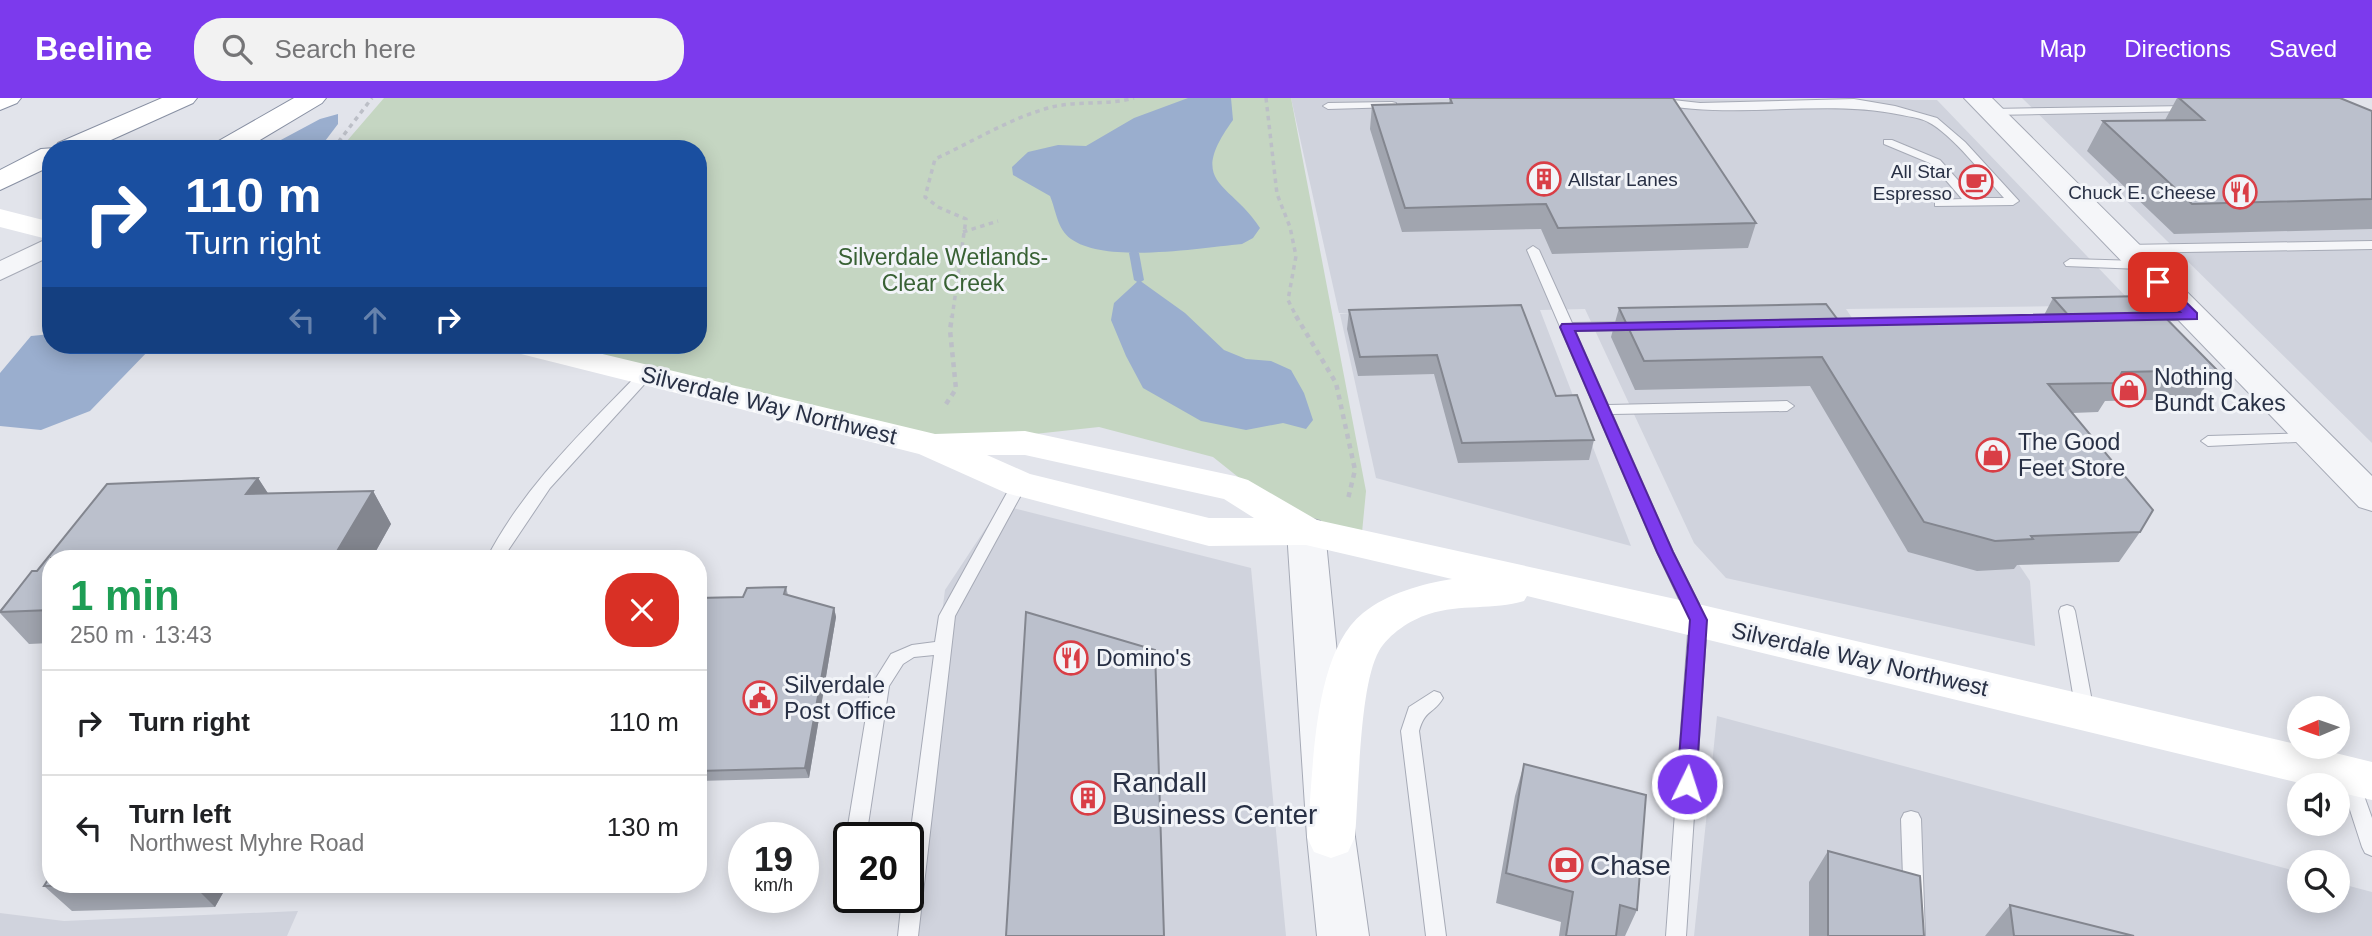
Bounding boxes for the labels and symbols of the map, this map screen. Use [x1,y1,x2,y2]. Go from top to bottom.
building icon: Allstar Lanes [1525,160,1563,198]
place label: All Star Espresso [1873,161,1953,204]
cafe icon: All Star Espresso [1957,163,1995,201]
place label: Allstar Lanes [1568,169,1678,190]
restaurant icon: Chuck E. Cheese [2221,173,2259,211]
place label: Chuck E. Cheese [2068,182,2216,203]
park label: Silverdale Wetlands- Clear Creek [838,244,1048,296]
pin [2128,252,2188,312]
street label: Silverdale Way Northwest [639,361,900,450]
place label: Nothing Bundt Cakes [2154,364,2286,416]
shop icon: Nothing Bundt Cakes [2110,371,2148,409]
place label: The Good Feet Store [2018,429,2125,481]
shop icon: The Good Feet Store [1974,436,2012,474]
street label: Silverdale Way Northwest [1729,617,1991,701]
restaurant icon: Domino's [1052,639,1090,677]
place label: Domino's [1096,645,1191,671]
place label: Silverdale Post Office [784,672,896,724]
public building icon: Silverdale Post Office [741,679,779,717]
north arrow [2287,696,2350,760]
position arrow [1650,747,1724,821]
place label: Randall Business Center [1112,767,1317,830]
building icon: Randall Business Center [1069,779,1107,817]
speed limit sign: 20 [833,822,924,913]
bank icon: Chase [1547,846,1585,884]
place label: Chase [1590,850,1671,881]

